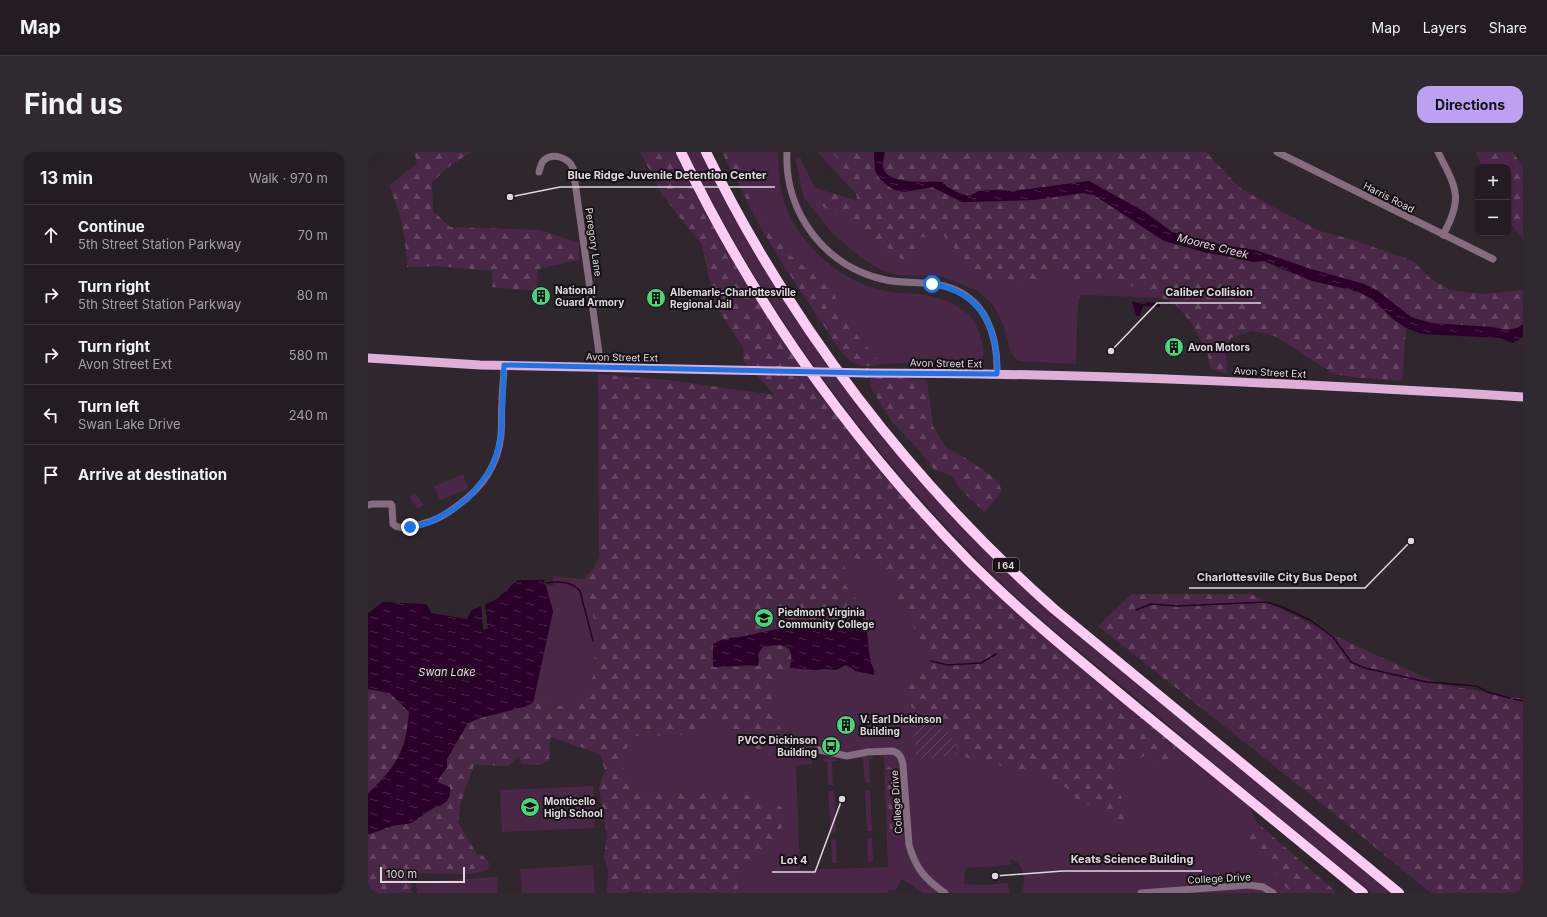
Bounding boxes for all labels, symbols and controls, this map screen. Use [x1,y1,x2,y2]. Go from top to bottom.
text: Map [20,16,61,39]
text: Map [1372,19,1401,36]
text: Layers [1423,19,1467,36]
text: Share [1489,19,1527,36]
button: Directions [1417,86,1523,123]
text: Find us [24,87,123,121]
callout: Blue Ridge Juvenile Detention Center [560,164,775,187]
map controls [1475,164,1511,236]
button: + [1475,164,1511,200]
text: 13 min [40,168,93,188]
text: Blue Ridge Juvenile Detention Center [567,168,767,182]
text: Walk · 970 m [249,170,328,186]
street label: Harris Road [1362,179,1416,215]
button: − [1475,200,1511,236]
street label: Peregory Lane [583,207,605,277]
text: Continue [78,217,145,236]
icon: ahead [40,224,62,246]
text: 70 m [298,227,328,243]
water label: Moores Creek [1176,230,1251,262]
text: 5th Street Station Parkway [78,236,241,252]
route start [923,275,941,293]
text: Turn right [78,277,150,296]
callout: Caliber Collision [1157,280,1261,303]
icon: right [40,284,62,306]
place label: National Guard Armory [555,284,624,309]
building icon: National Guard Armory [530,285,552,307]
text: Caliber Collision [1165,285,1253,299]
place label: Albemarle-Charlottesville Regional Jail [670,286,796,311]
text: 80 m [297,287,328,303]
building icon: Albemarle-Charlottesville Regional Jail [645,287,667,309]
text: 5th Street Station Parkway [78,296,241,312]
building icon: Avon Motors [1163,336,1185,358]
text: Turn right [78,337,150,356]
place label: Avon Motors [1188,341,1251,353]
icon: right [40,344,62,366]
text: 580 m [289,347,328,363]
street label: Avon Street Ext [586,350,659,364]
text: Avon Street Ext [78,356,172,372]
street label: Avon Street Ext [910,356,983,370]
street label: Avon Street Ext [1234,364,1307,380]
text: Turn left [78,397,139,416]
icon: left [40,404,62,426]
text: 240 m [289,407,328,423]
text: Swan Lake Drive [78,416,181,432]
icon: arrive [40,464,62,486]
text: Arrive at destination [78,465,227,484]
route end [401,518,419,536]
road number: I 64 [993,558,1019,572]
callout: Charlottesville City Bus Depot [1189,565,1365,588]
text: Charlottesville City Bus Depot [1197,570,1357,584]
place label: Piedmont Virginia Community College [778,606,874,631]
school or university icon: Piedmont Virginia Community College [753,607,775,629]
water label: Swan Lake [418,665,476,679]
place label: V. Earl Dickinson Building [860,713,942,738]
building icon: V. Earl Dickinson Building [835,714,857,736]
place label: PVCC Dickinson Building [738,734,817,759]
bus stop icon: PVCC Dickinson Building [820,735,842,757]
street label: College Drive [888,770,904,834]
place label: Monticello High School [544,795,603,820]
school or university icon: Monticello High School [519,796,541,818]
callout: Keats Science Building [1063,848,1202,871]
callout: Lot 4 [772,849,815,872]
text: Keats Science Building [1071,852,1193,866]
text: Lot 4 [780,853,808,867]
scale bar [380,865,465,884]
text: 100 m [386,867,417,881]
street label: College Drive [1187,870,1251,886]

